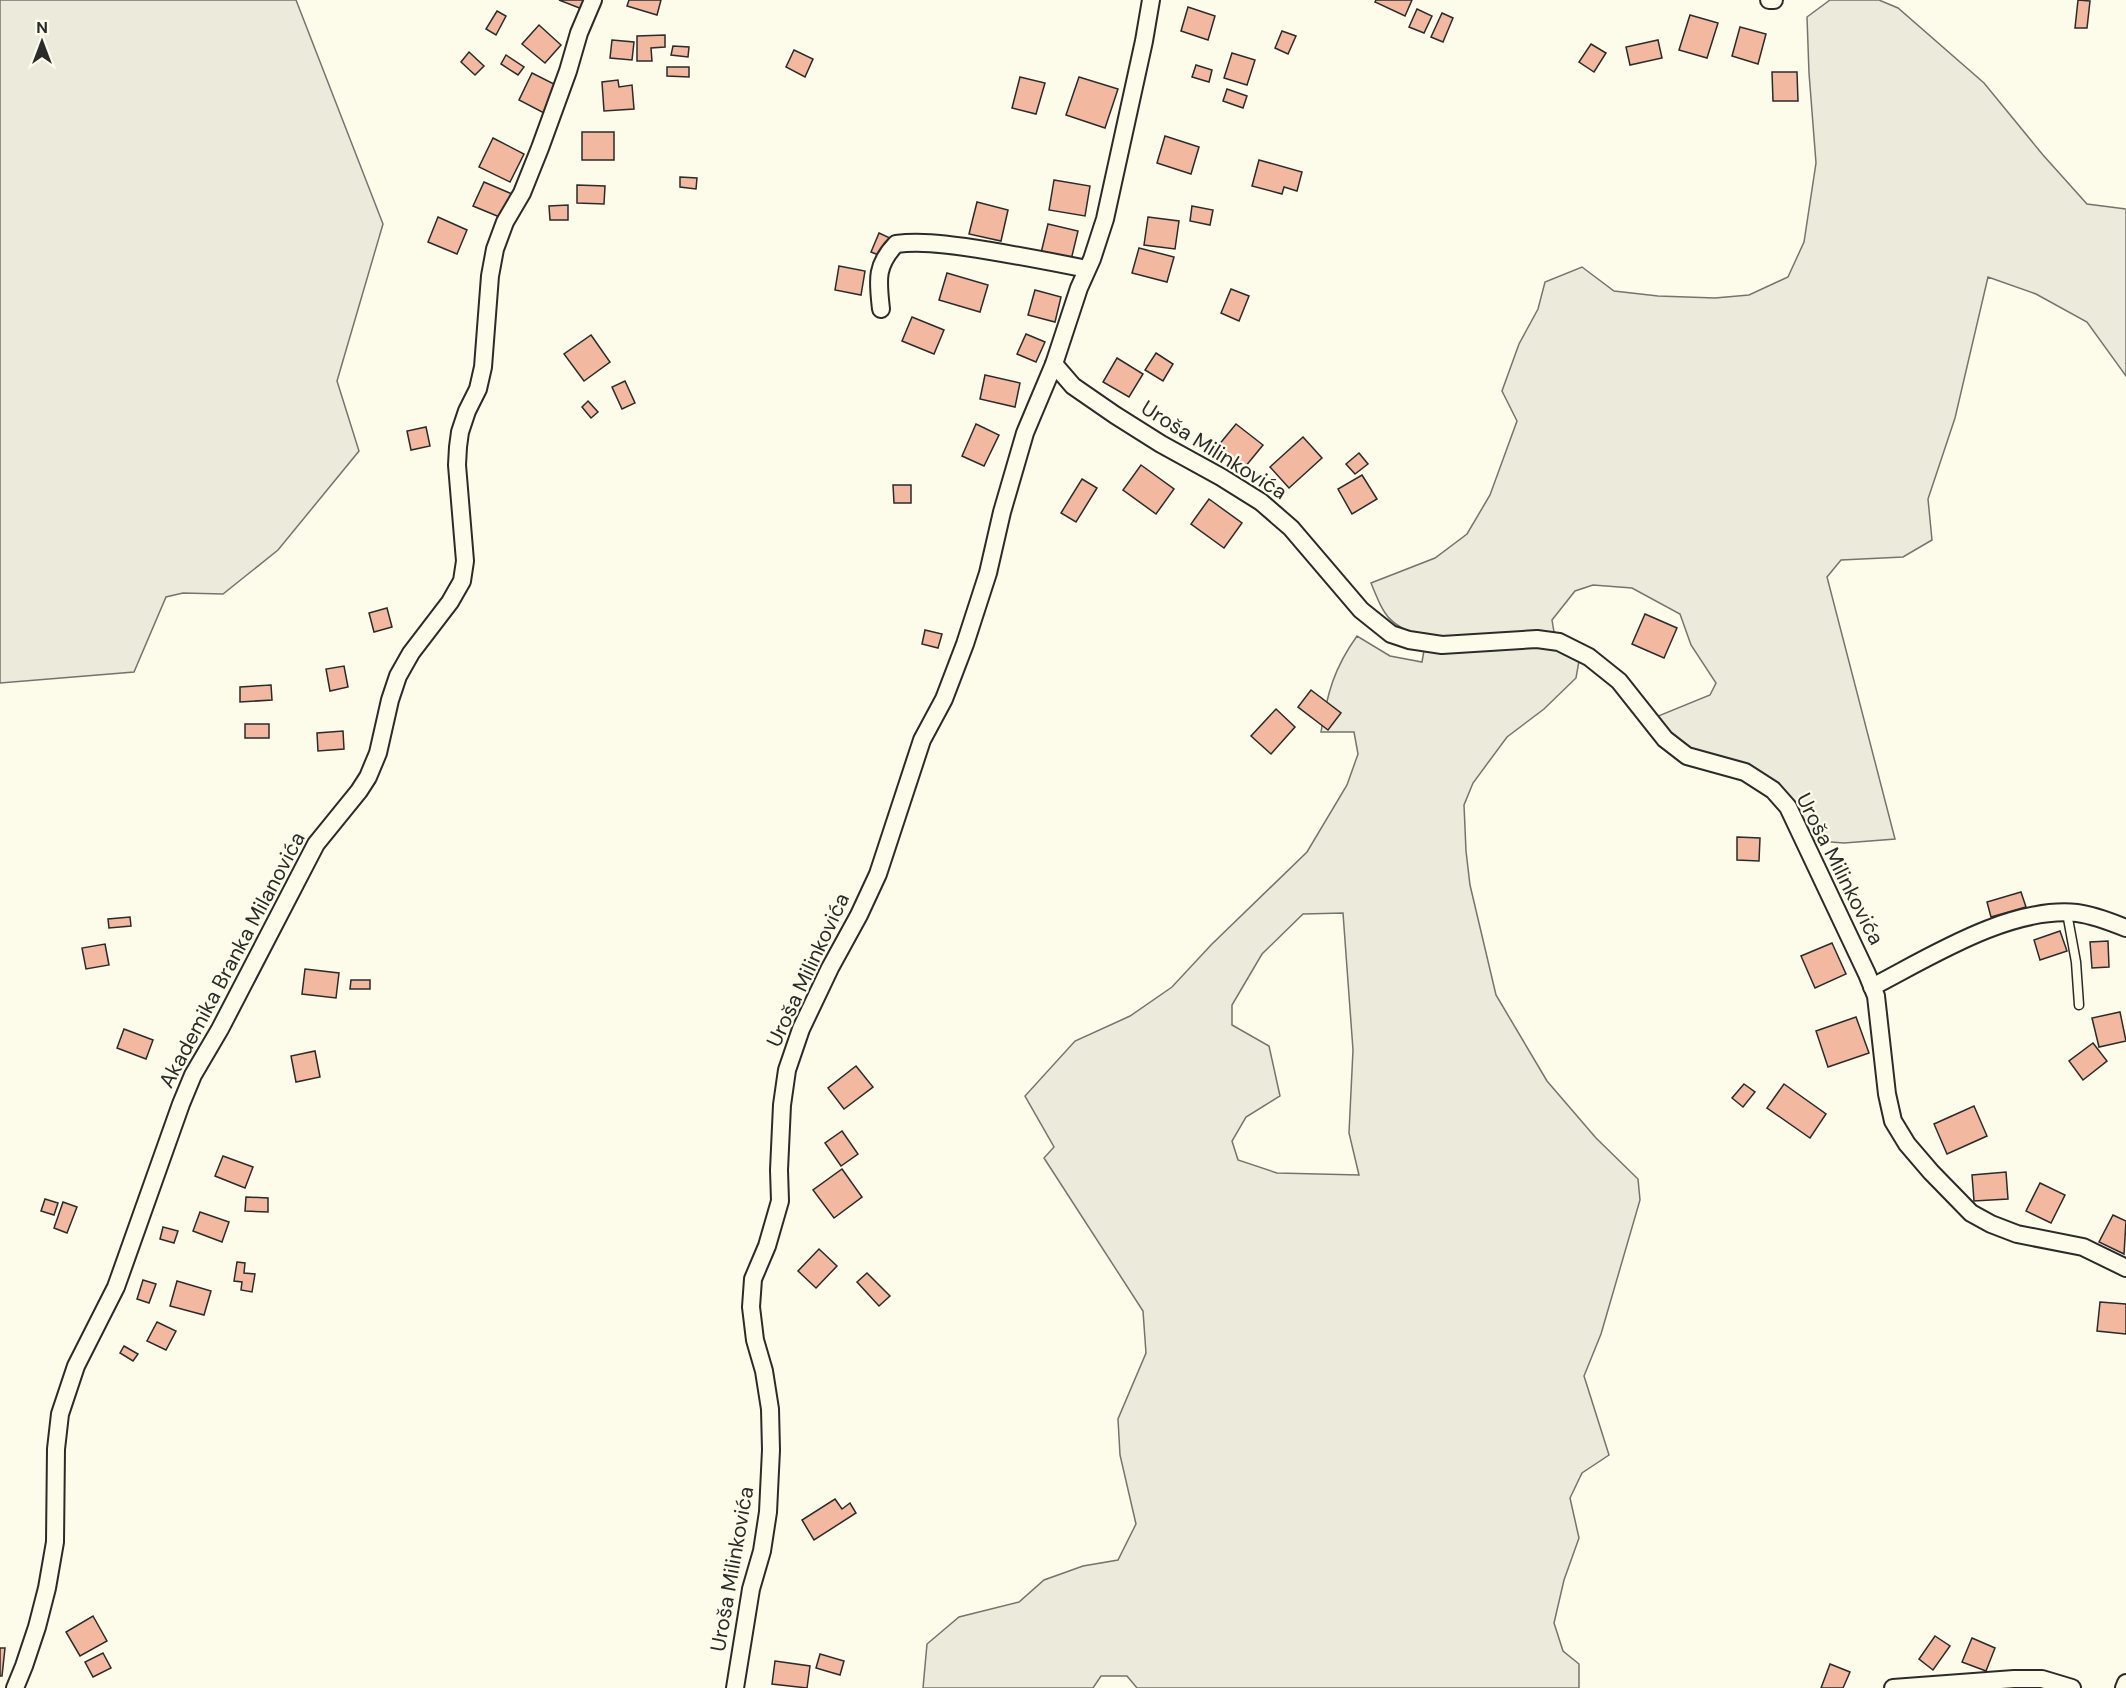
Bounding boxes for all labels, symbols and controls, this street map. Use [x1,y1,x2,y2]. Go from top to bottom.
north arrow [12,12,72,72]
text: N [36,17,48,38]
street label: Uroša Milinkovića [1136,394,1292,506]
street label: Uroša Milinkovića [1790,788,1890,950]
street label: Akademika Branka Milanovića [153,827,311,1093]
street label: Uroša Milinkovića [760,888,856,1052]
street label: Uroša Milinkovića [704,1484,760,1654]

